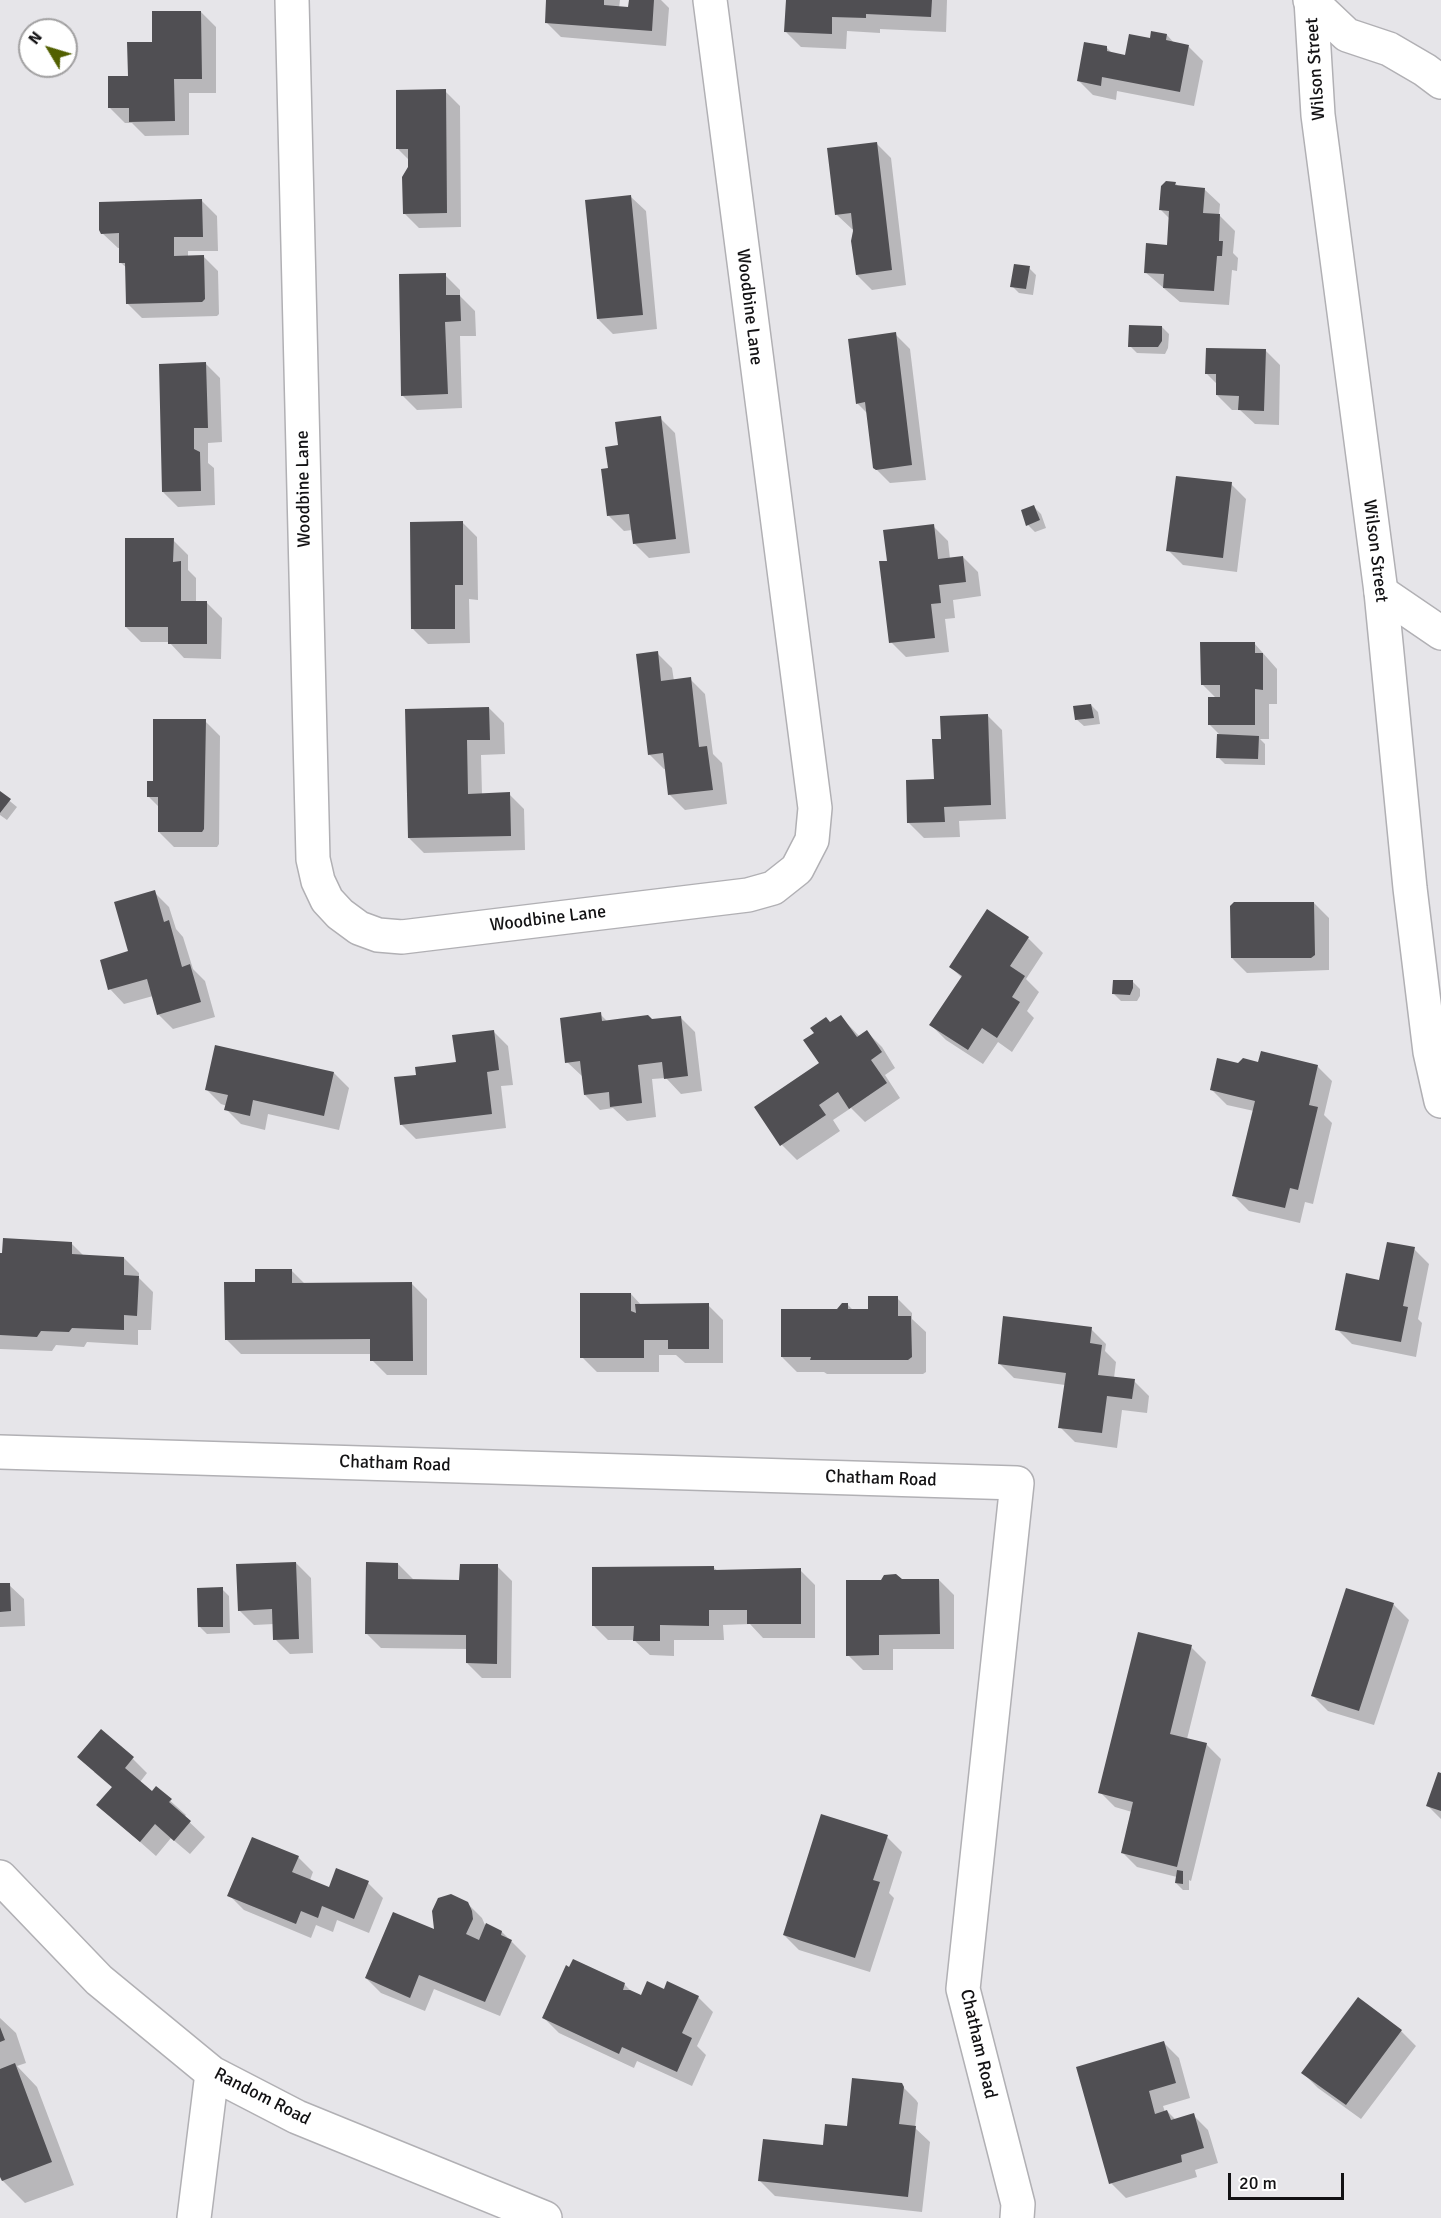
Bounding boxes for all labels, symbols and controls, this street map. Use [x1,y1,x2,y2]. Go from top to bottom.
street label: Wilson Street [1302,17,1330,121]
north arrow [18,18,78,78]
text: N [24,28,47,49]
street label: Woodbine Lane [731,248,767,366]
street label: Woodbine Lane [292,430,316,548]
street label: Wilson Street [1358,498,1392,604]
street label: Woodbine Lane [489,901,607,937]
street label: Chatham Road [339,1451,451,1477]
street label: Chatham Road [825,1466,937,1492]
street label: Chatham Road [955,1987,1001,2101]
street label: Random Road [210,2063,314,2131]
scale bar [1231,2161,1346,2199]
text: 20 m [1239,2172,1277,2194]

